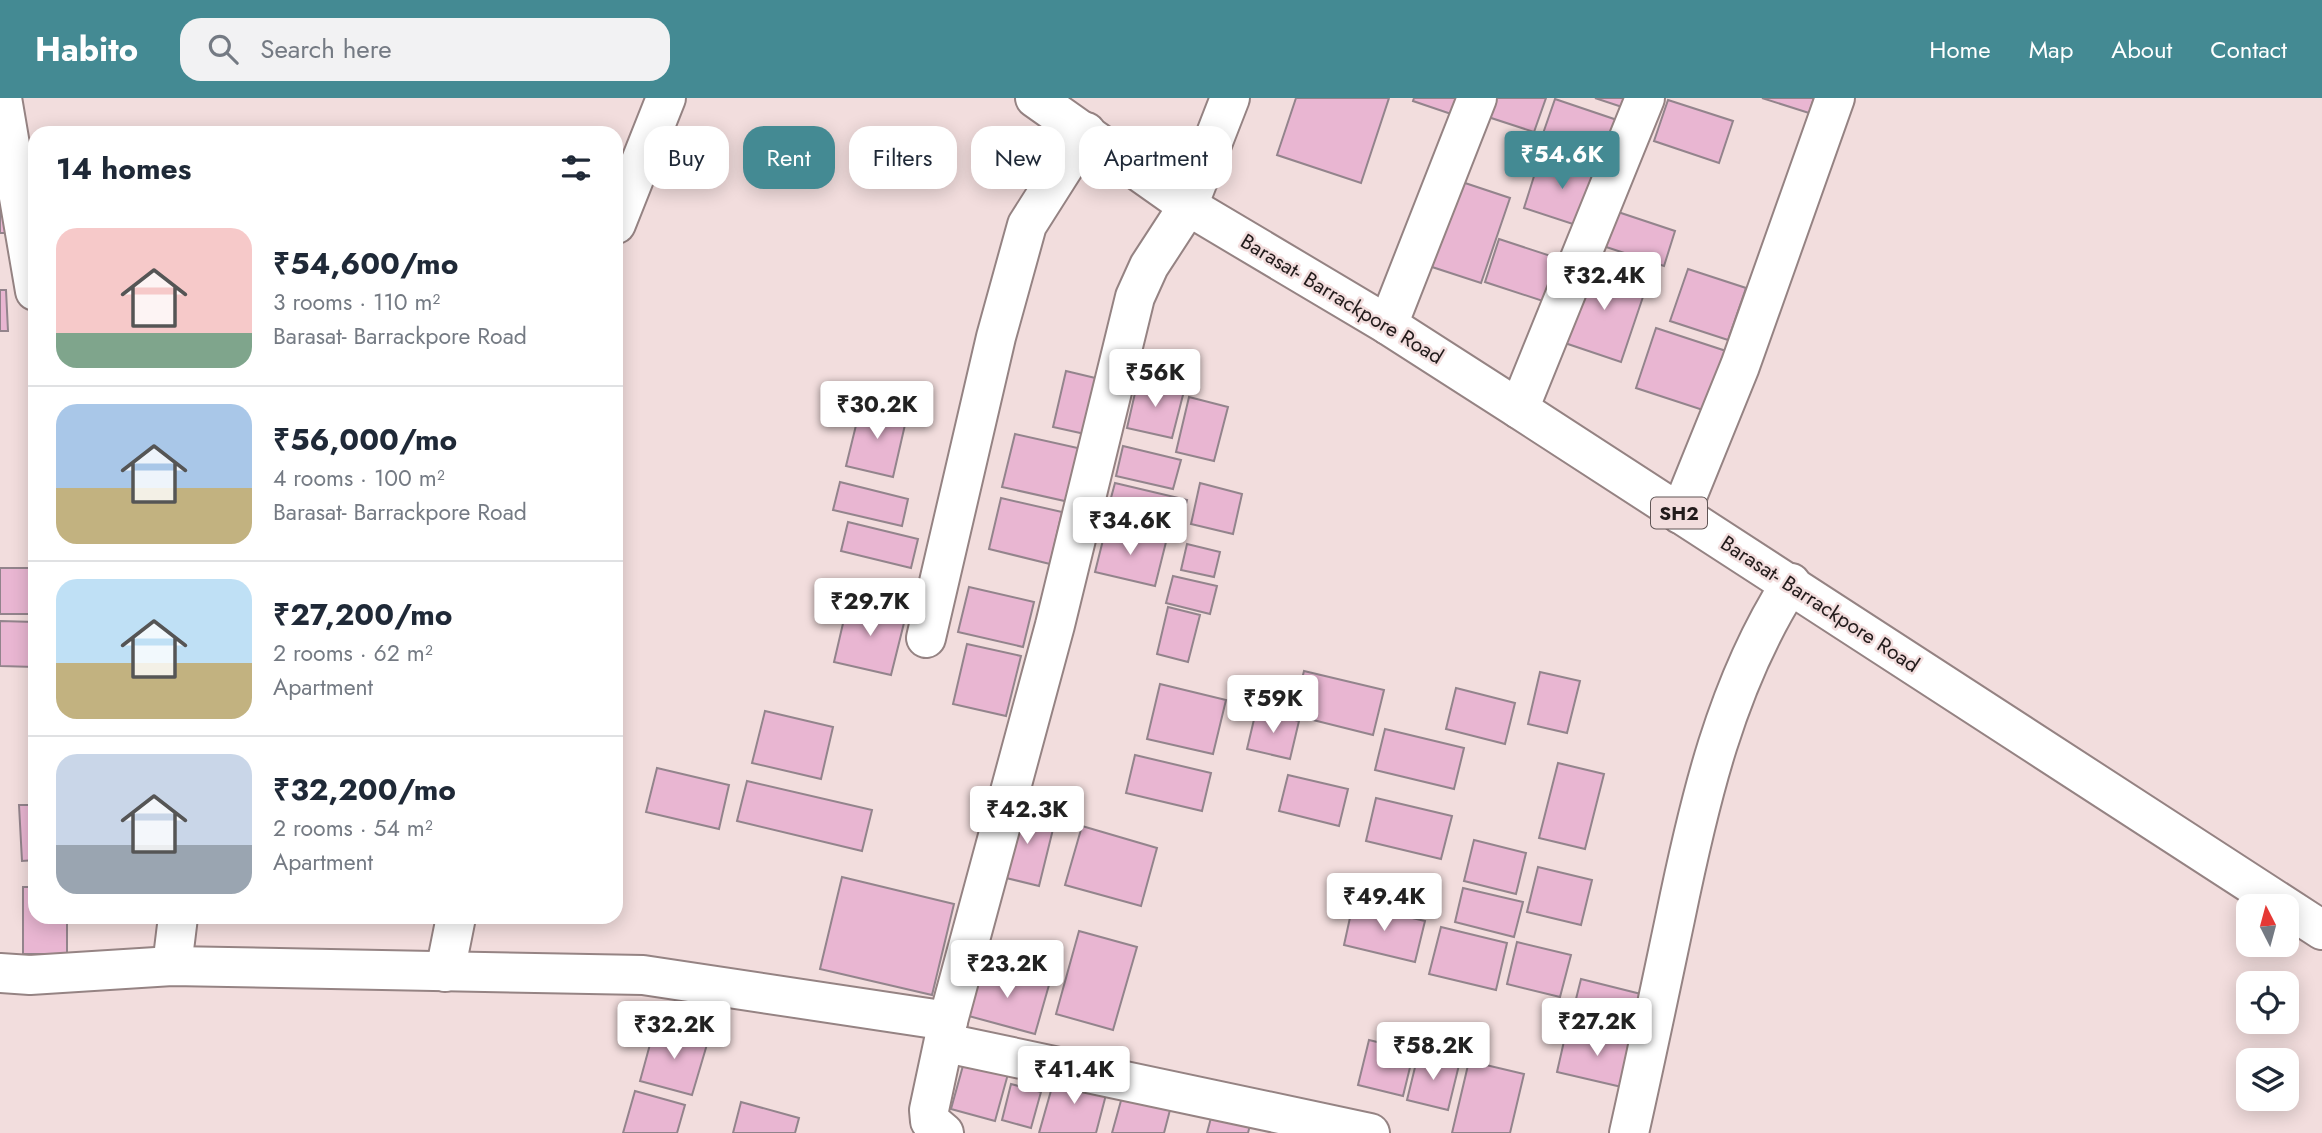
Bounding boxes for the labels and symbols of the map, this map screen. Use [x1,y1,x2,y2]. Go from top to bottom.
pin: ₹54.6K [1505,132,1619,191]
street label: Barasat- Barrackpore Road [1235,226,1449,372]
pin: ₹32.4K [1547,252,1661,312]
pin: ₹56K [1114,350,1196,409]
pin: ₹30.2K [820,382,934,441]
pin: ₹34.6K [1073,498,1187,557]
road number: SH2 [1651,498,1707,528]
street label: Barasat- Barrackpore Road [1715,528,1925,680]
pin: ₹29.7K [813,578,927,638]
pin: ₹59K [1232,676,1314,735]
pin: ₹42.3K [970,786,1084,846]
pin: ₹49.4K [1327,874,1441,933]
north arrow [2236,894,2300,957]
pin: ₹23.2K [950,940,1064,1000]
pin: ₹27.2K [1540,998,1654,1058]
pin: ₹32.2K [617,1002,731,1061]
pin: ₹58.2K [1376,1023,1490,1082]
pin: ₹41.4K [1017,1046,1131,1106]

